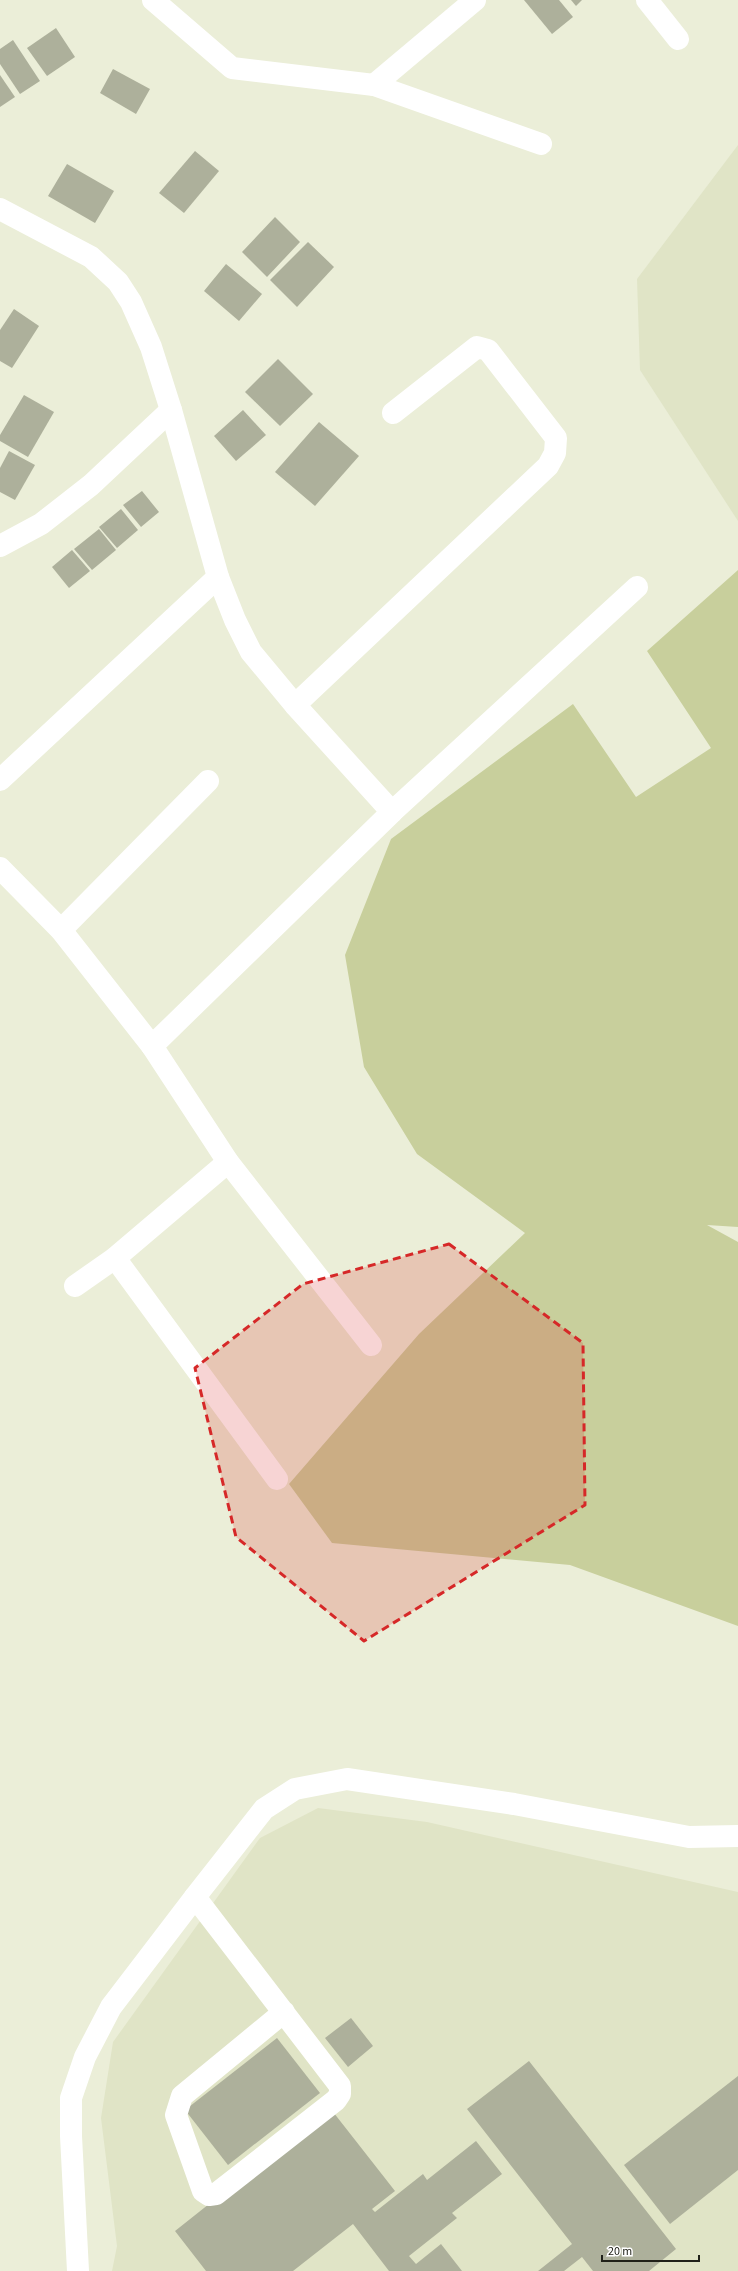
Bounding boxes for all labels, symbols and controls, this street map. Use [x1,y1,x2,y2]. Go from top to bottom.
scale bar [602,2237,699,2263]
text: 20 m [608,2243,632,2260]

